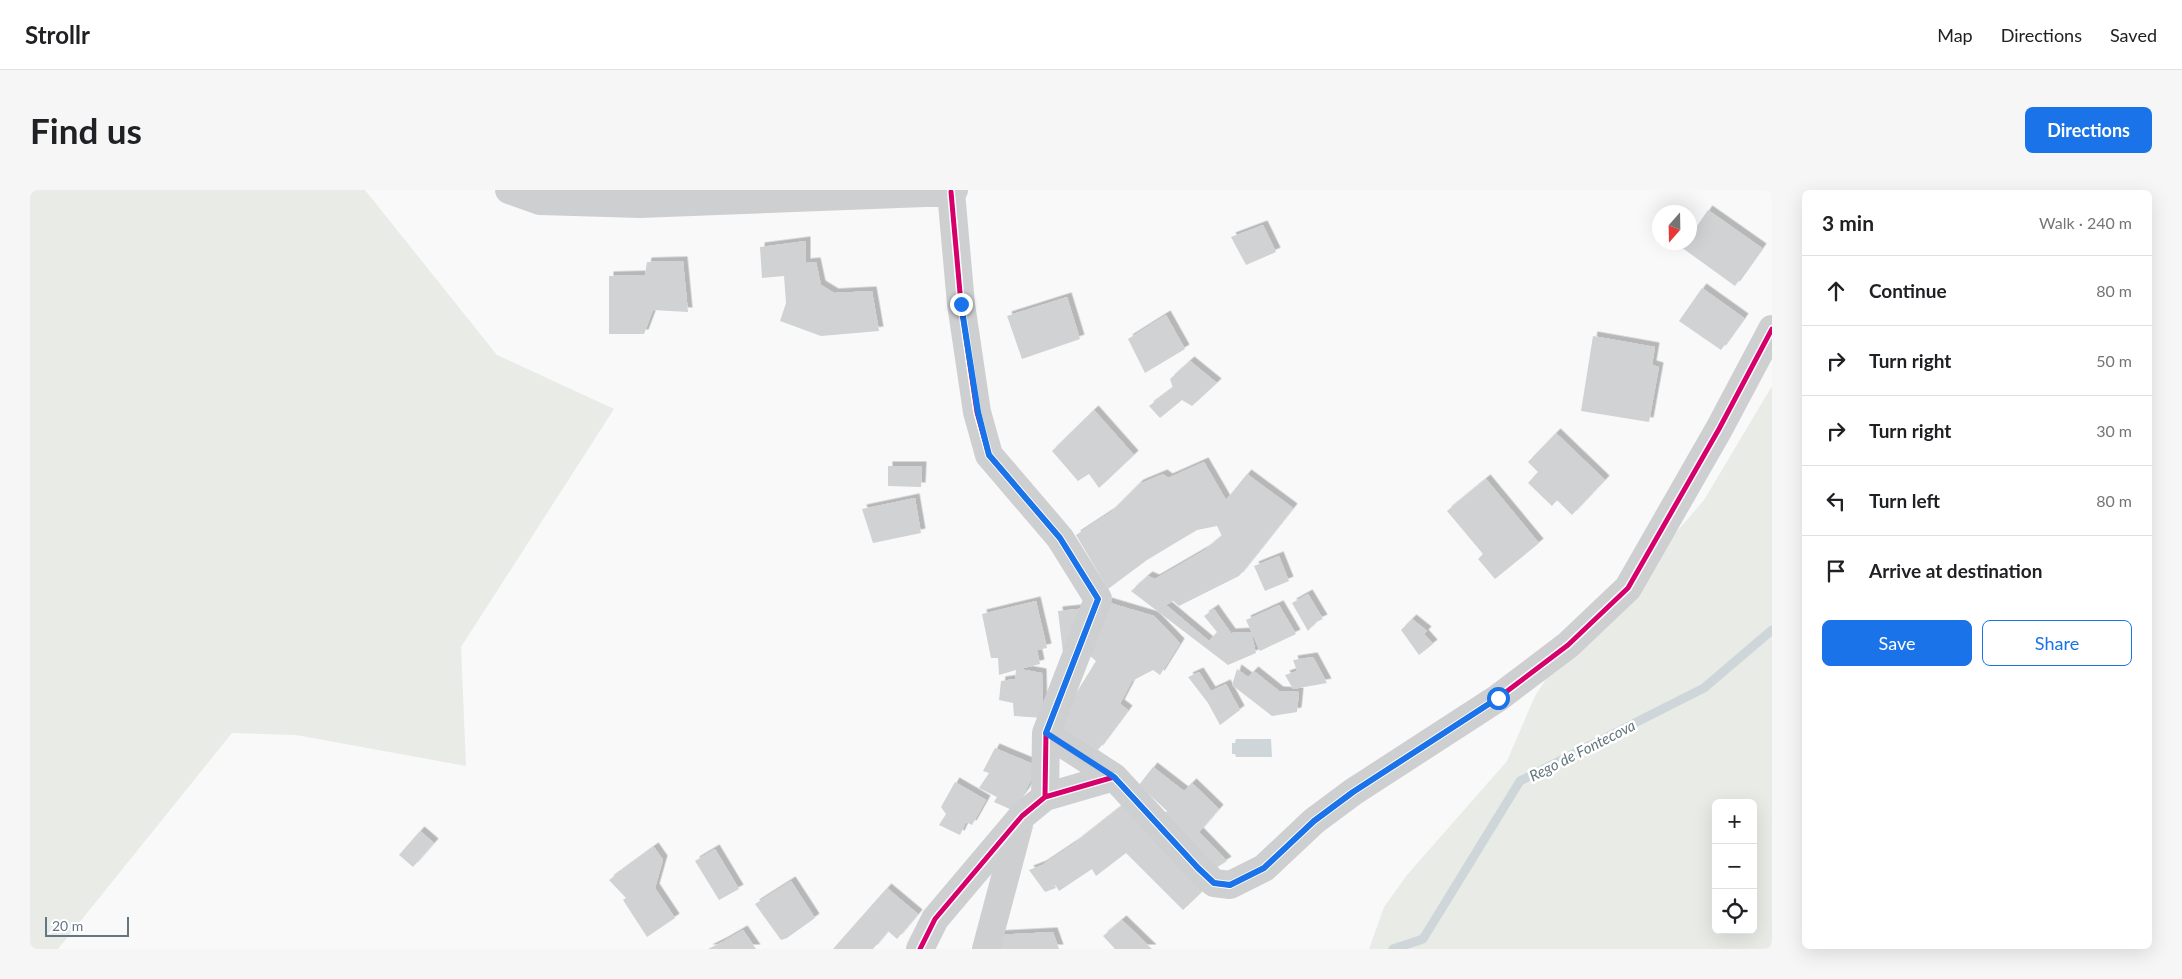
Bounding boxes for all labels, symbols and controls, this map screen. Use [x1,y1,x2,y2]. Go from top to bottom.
text: Strollr [25,20,90,49]
text: Map [1937,24,1973,46]
text: Directions [2001,24,2082,46]
text: Saved [2110,24,2157,46]
button: Directions [2025,107,2152,153]
text: Find us [30,109,142,151]
north arrow [1652,205,1697,250]
text: 3 min [1822,210,1874,235]
text: Walk · 240 m [2039,213,2132,232]
icon: ahead [1822,277,1850,305]
text: Continue [1869,279,1947,302]
text: 80 m [2096,281,2132,300]
route end [950,293,973,316]
icon: right [1822,347,1850,375]
text: Turn right [1869,349,1951,372]
text: 50 m [2096,351,2132,370]
icon: right [1822,417,1850,445]
text: Turn right [1869,419,1951,442]
text: 30 m [2096,421,2132,440]
icon: left [1822,487,1850,515]
text: Turn left [1869,489,1940,512]
text: 80 m [2096,491,2132,510]
icon: arrive [1822,557,1850,585]
text: Arrive at destination [1869,559,2042,582]
button: Save [1822,620,1972,666]
button: Share [1982,620,2132,666]
route start [1487,687,1510,710]
water label: Rego de Fontecova [1526,715,1638,784]
map controls [1712,799,1757,934]
button: + [1712,799,1757,844]
button: − [1712,844,1757,889]
button: locate [1712,889,1757,934]
scale bar [45,914,129,937]
text: 20 m [52,917,83,934]

